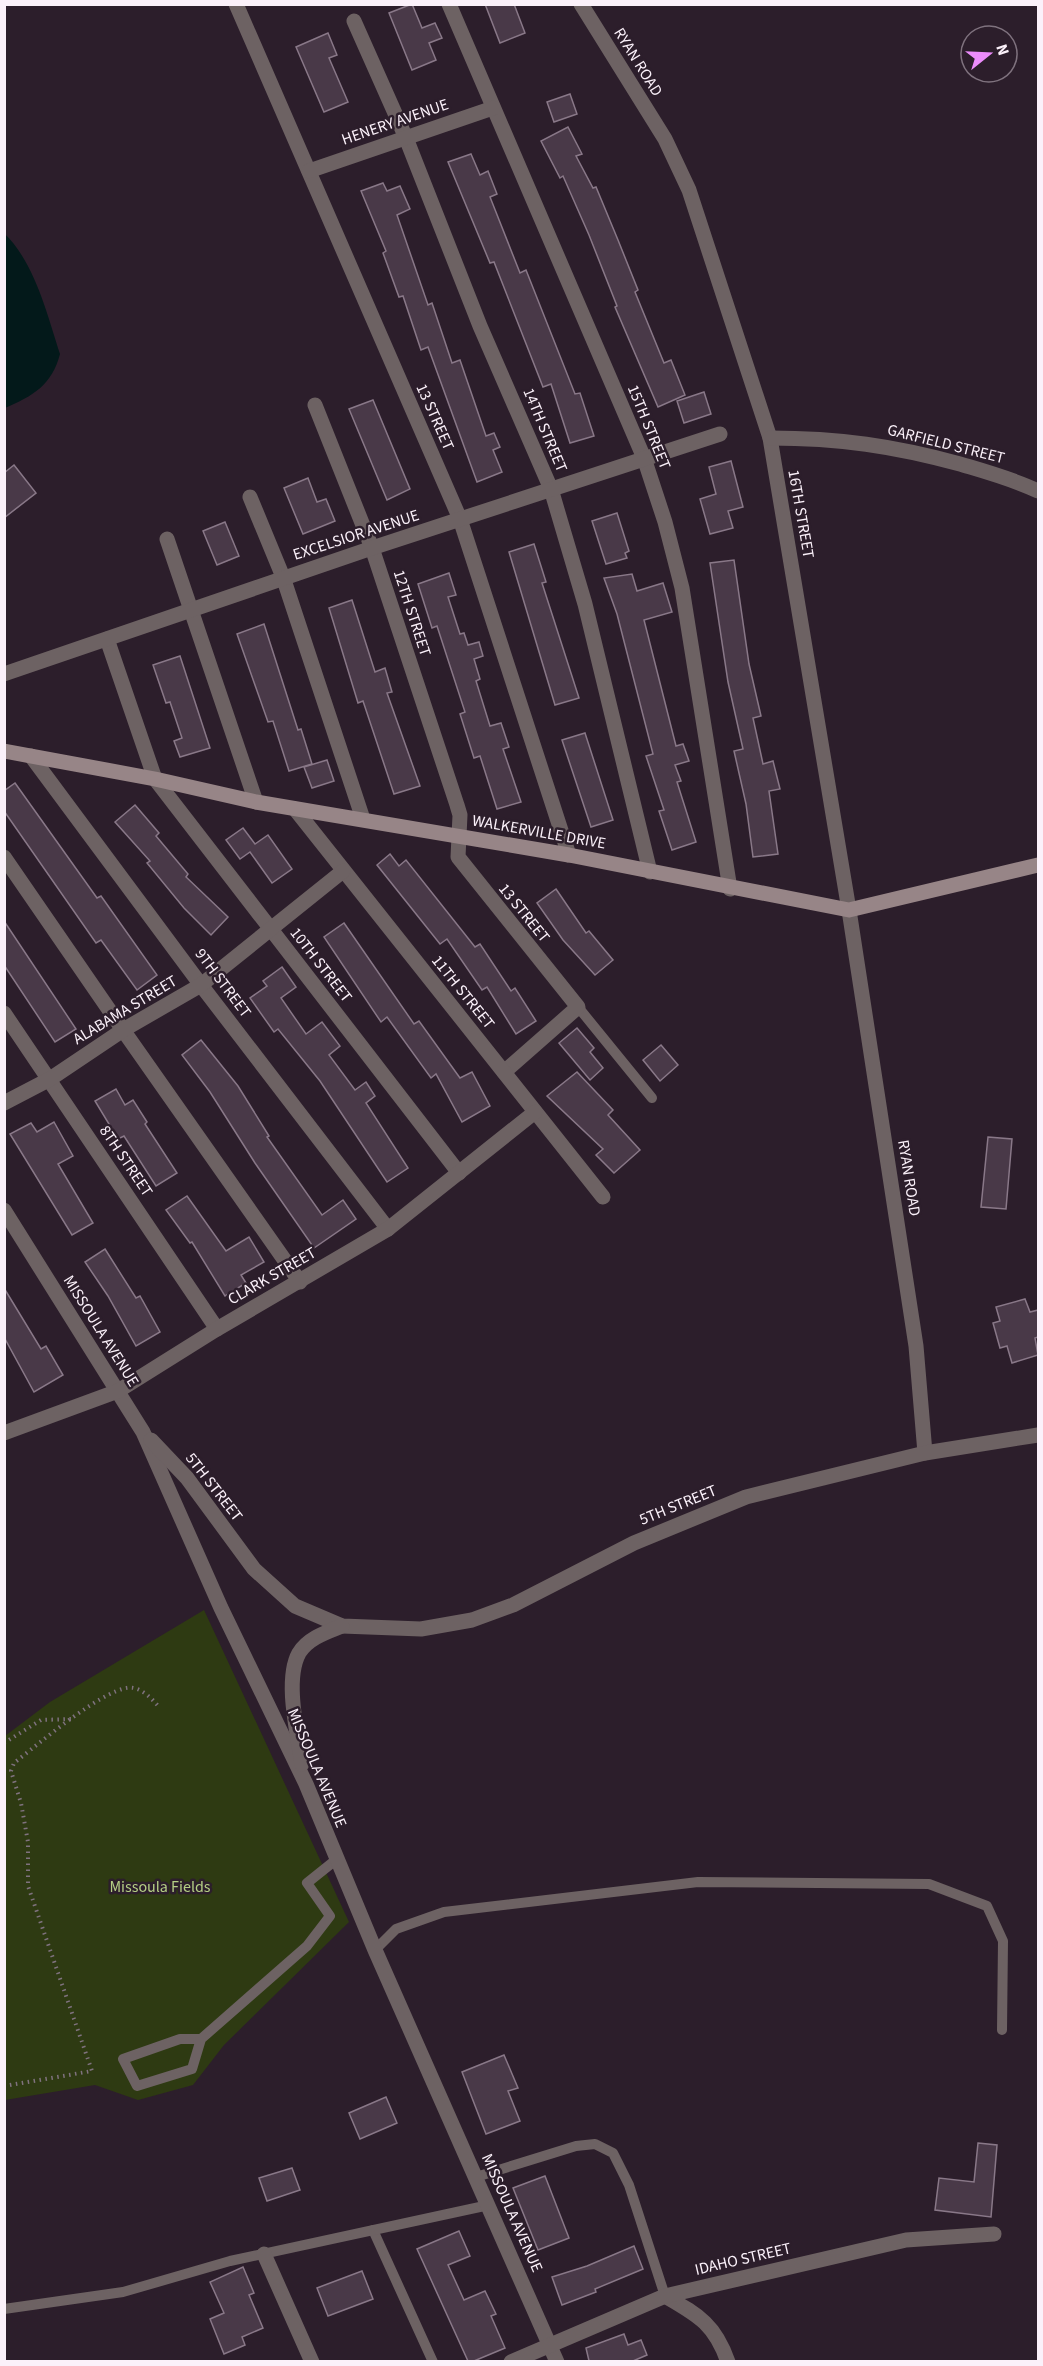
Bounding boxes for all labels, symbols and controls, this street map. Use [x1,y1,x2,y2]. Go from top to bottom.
street label: RYAN ROAD [608,24,668,101]
north arrow [959,24,1019,84]
text: N [990,41,1014,58]
street label: HENERY AVENUE [339,93,451,151]
street label: 13 STREET [411,380,460,454]
street label: 15TH STREET [622,381,676,473]
street label: 14TH STREET [517,385,573,476]
street label: GARFIELD STREET [885,419,1007,469]
street label: 16TH STREET [782,468,820,560]
street label: EXCELSIOR AVENUE [290,504,422,566]
street label: 12TH STREET [388,567,436,659]
street label: WALKERVILLE DRIVE [470,809,608,855]
street label: 13 STREET [493,879,555,948]
street label: 10TH STREET [285,923,357,1007]
street label: 9TH STREET [190,944,257,1023]
street label: 11TH STREET [426,950,500,1034]
street label: ALABAMA STREET [69,970,182,1050]
street label: 8TH STREET [94,1121,158,1201]
street label: RYAN ROAD [892,1138,926,1218]
street label: CLARK STREET [224,1242,321,1310]
street label: MISSOULA AVENUE [58,1271,144,1391]
street label: 5TH STREET [180,1448,248,1526]
street label: 5TH STREET [636,1479,720,1530]
street label: MISSOULA AVENUE [282,1705,352,1831]
park label: Missoula Fields [109,1876,211,1898]
street label: MISSOULA AVENUE [476,2150,548,2276]
street label: IDAHO STREET [693,2237,794,2281]

